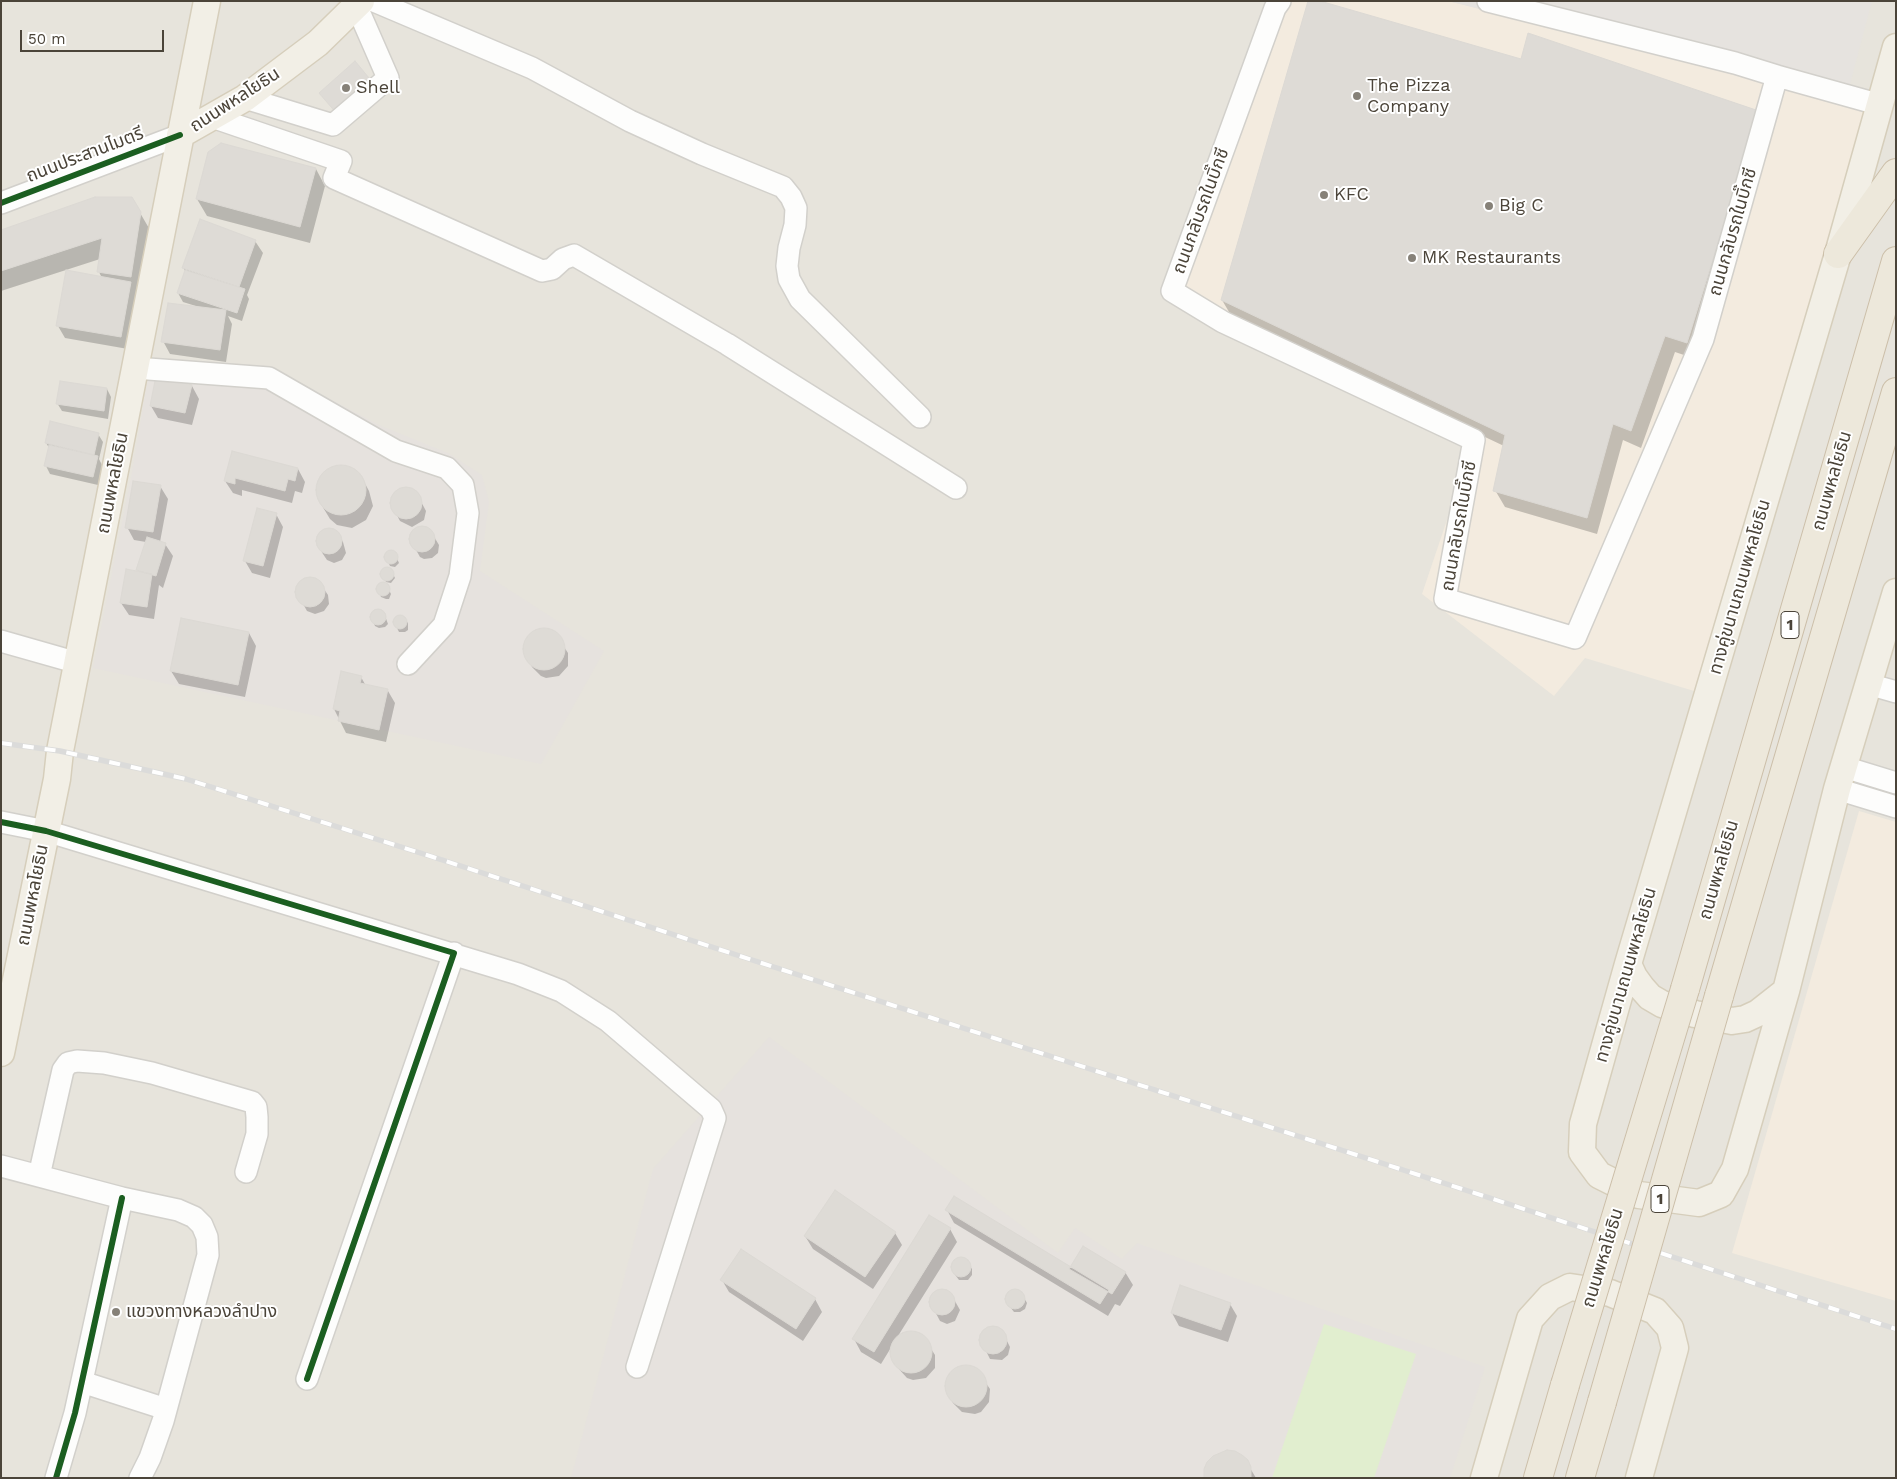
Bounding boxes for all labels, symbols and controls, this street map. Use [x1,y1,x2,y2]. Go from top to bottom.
scale bar [22,20,166,52]
text: 50 m [28,30,65,48]
street label: ถนนพหลโยธิน [186,63,284,137]
place label: The Pizza Company [1367,75,1450,118]
place label: Shell [356,77,400,99]
marker: Shell [340,82,352,94]
marker: The Pizza Company [1351,90,1363,102]
street label: ถนนประสานไมตรี [23,123,147,187]
street label: ถนนกลับรถในบิ๊กซี [1168,145,1234,277]
street label: ถนนกลับรถในบิ๊กซี [1704,165,1762,299]
place label: KFC [1334,184,1369,206]
marker: KFC [1318,189,1330,201]
place label: Big C [1499,195,1544,217]
marker: Big C [1483,200,1495,212]
place label: MK Restaurants [1422,247,1561,269]
marker: MK Restaurants [1406,252,1418,264]
street label: ถนนพหลโยธิน [1807,429,1857,533]
street label: ถนนพหลโยธิน [93,430,133,536]
street label: ถนนกลับรถในบิ๊กซี [1437,459,1481,593]
street label: ทางคู่ขนานถนนพหลโยธิน [1705,497,1775,677]
road number: 1 [1781,612,1799,638]
street label: ถนนพหลโยธิน [1694,818,1744,922]
street label: ถนนพหลโยธิน [13,842,53,948]
street label: ทางคู่ขนานถนนพหลโยธิน [1591,885,1661,1065]
road number: 1 [1651,1186,1669,1212]
street label: ถนนพหลโยธิน [1578,1206,1628,1310]
place label: แขวงทางหลวงลำปาง [126,1301,277,1323]
marker: แขวงทางหลวงลำปาง [110,1306,122,1318]

